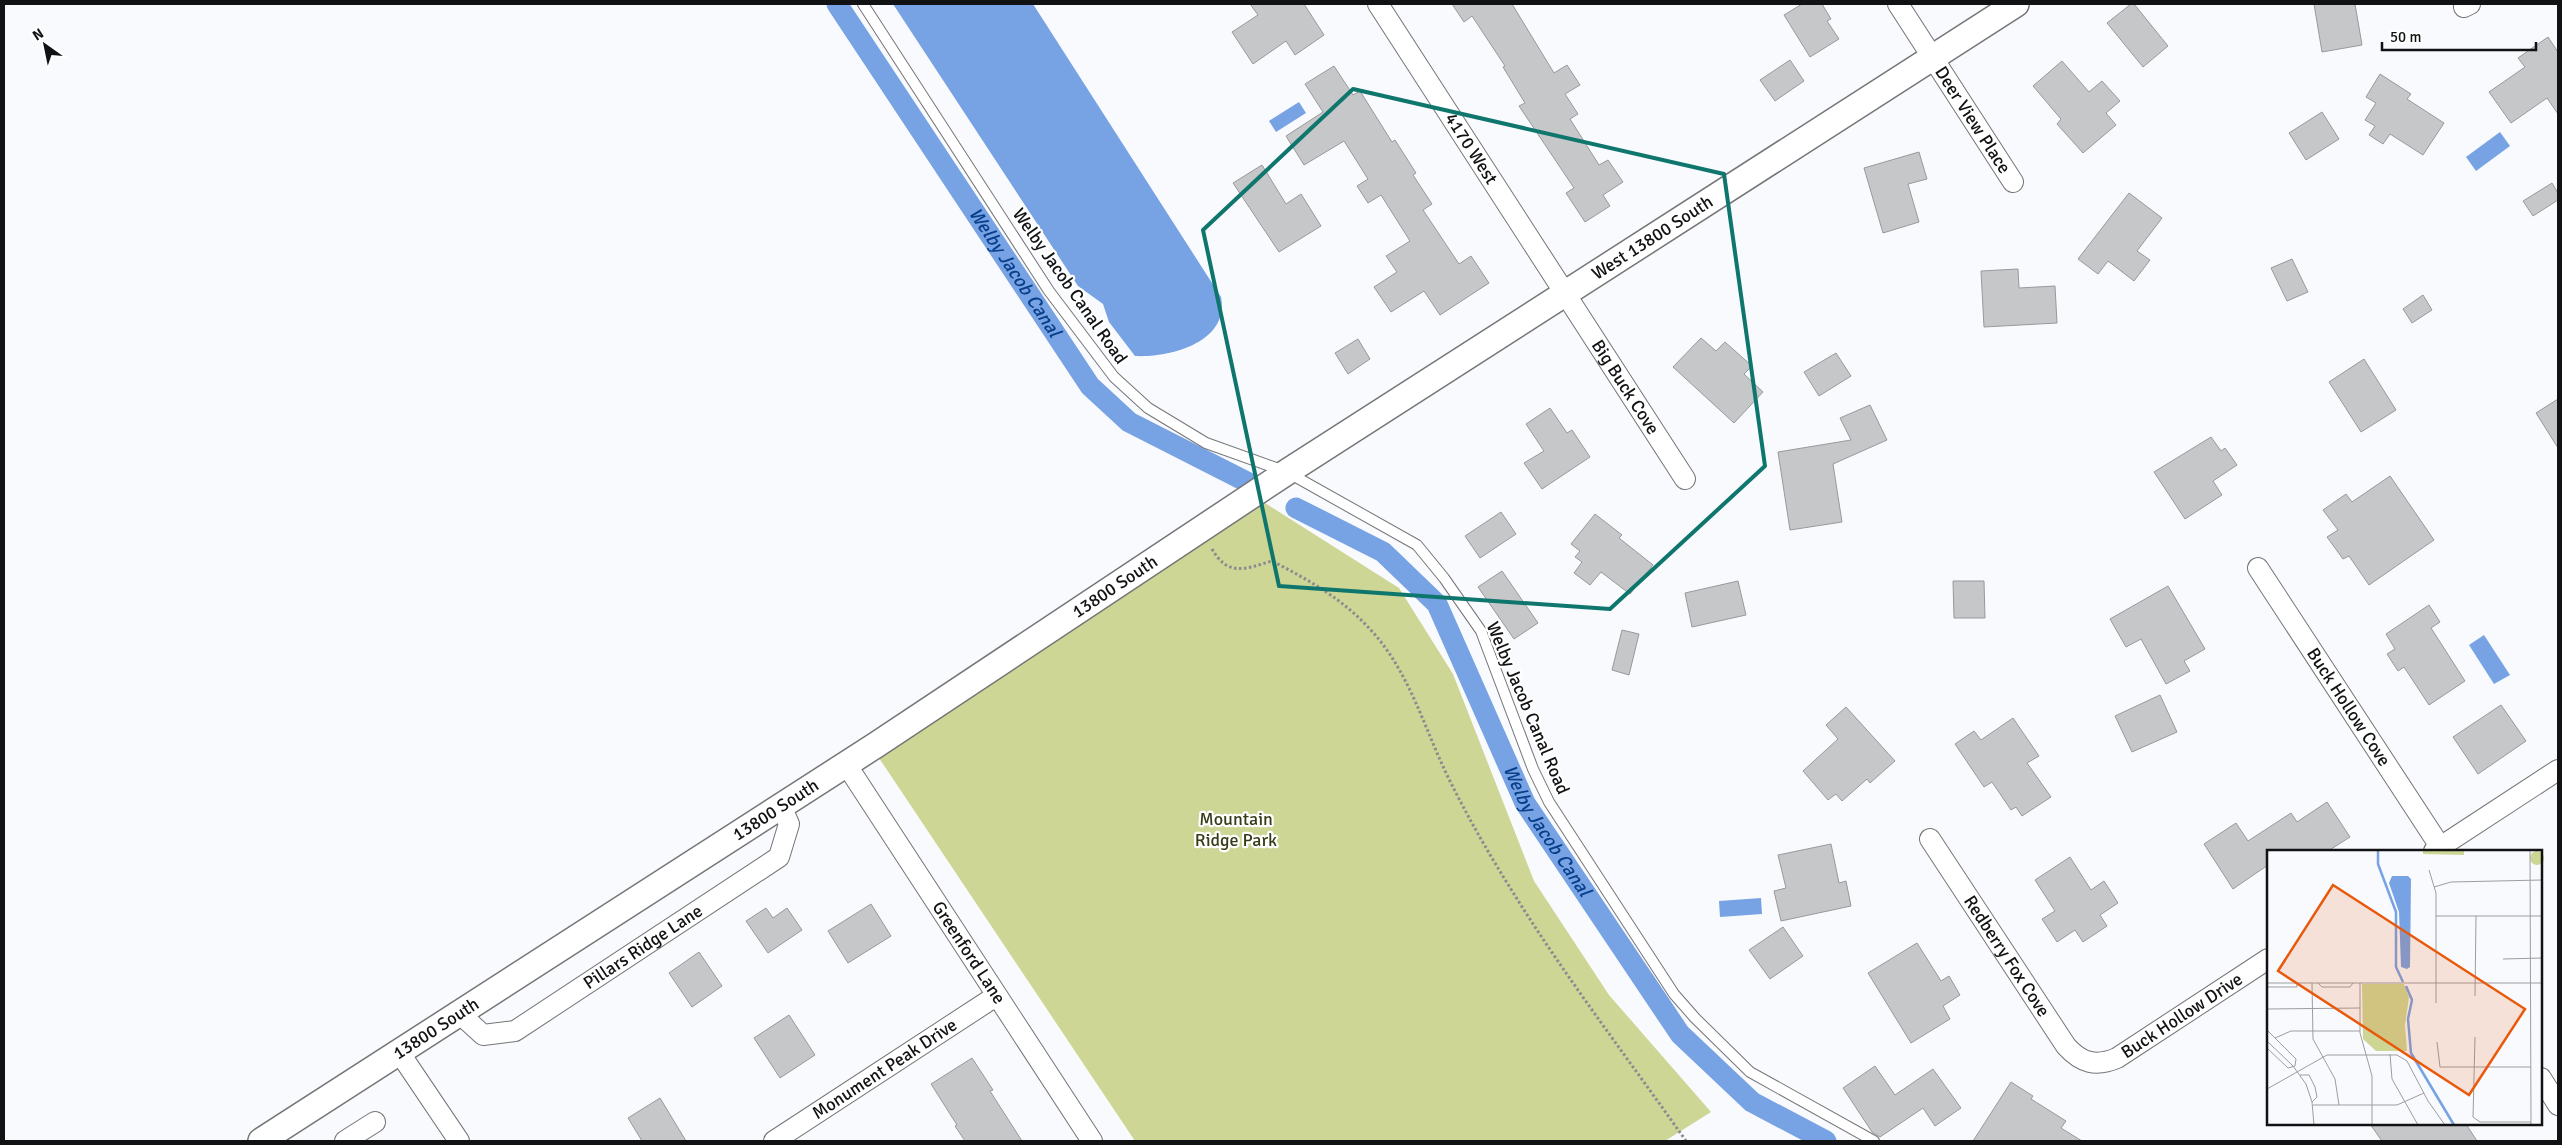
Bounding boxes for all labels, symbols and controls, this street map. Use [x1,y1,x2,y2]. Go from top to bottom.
north arrow [20,20,70,70]
scale bar [2382,20,2536,52]
text: N [29,25,47,44]
text: 50 m [2390,28,2421,46]
street label: Deer View Place [1930,62,2016,178]
street label: 4170 West [1440,109,1503,188]
street label: West 13800 South [1588,190,1717,284]
water label: Welby Jacob Canal [963,203,1067,343]
street label: Welby Jacob Canal Road [1008,204,1132,368]
street label: Big Buck Cove [1587,335,1664,438]
street label: 13800 South [1068,550,1162,623]
street label: Welby Jacob Canal Road [1482,618,1574,798]
street label: Buck Hollow Cove [2302,644,2396,770]
water label: Welby Jacob Canal [1498,761,1597,902]
street label: 13800 South [728,774,823,845]
park label: Mountain Ridge Park [1195,808,1277,851]
inset map [2267,850,2542,1125]
street label: Redberry Fox Cove [1959,891,2055,1021]
street label: Greenford Lane [927,897,1010,1008]
street label: Pillars Ridge Lane [579,900,707,994]
street label: Buck Hollow Drive [2117,968,2246,1063]
street label: 13800 South [389,993,483,1064]
street label: Monument Peak Drive [808,1014,961,1124]

